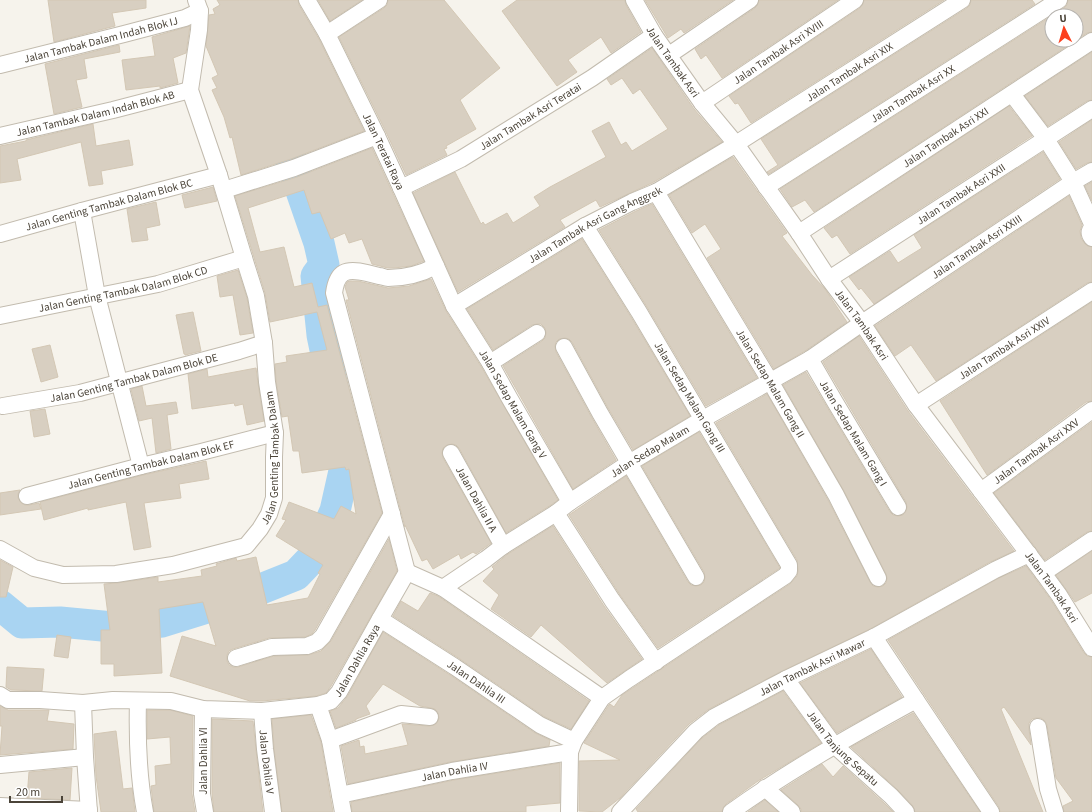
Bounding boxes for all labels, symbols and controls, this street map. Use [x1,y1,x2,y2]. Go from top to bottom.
north arrow [1044,8,1084,48]
text: U [1059,11,1067,26]
street label: Jalan Tambak Dalam Indah Blok IJ [22,13,180,67]
street label: Jalan Tambak Asri XVIII [730,16,827,88]
street label: Jalan Tambak Asri [643,24,703,101]
street label: Jalan Tambak Asri XIX [803,39,896,105]
street label: Jalan Tambak Asri XX [868,61,958,126]
street label: Jalan Tambak Asri Teratai [477,79,584,154]
street label: Jalan Tambak Dalam Indah Blok AB [15,87,177,140]
street label: Jalan Tambak Asri XXI [900,104,992,171]
street label: Jalan Teratai Raya [359,111,408,193]
street label: Jalan Tambak Asri XXII [914,160,1008,228]
street label: Jalan Genting Tambak Dalam Blok BC [24,175,194,234]
street label: Jalan Tambak Asri Gang Anggrek [526,183,665,267]
street label: Jalan Tambak Asri XXIII [929,211,1025,283]
street label: Jalan Genting Tambak Dalam Blok CD [37,262,210,316]
street label: Jalan Tambak Asri [831,286,892,363]
street label: Jalan Tambak Asri XXIV [956,313,1053,383]
street label: Jalan Sedap Malam Gang II [732,326,808,441]
street label: Jalan Sedap Malam Gang III [651,339,729,455]
street label: Jalan Sedap Malam Gang V [475,347,550,462]
street label: Jalan Genting Tambak Dalam Blok DE [49,350,220,406]
street label: Jalan Sedap Malam Gang I [816,378,891,489]
street label: Jalan Genting Tambak Dalam [257,390,283,527]
street label: Jalan Tambak Asri XXV [990,415,1082,488]
street label: Jalan Sedap Malam [608,422,692,481]
street label: Jalan Genting Tambak Dalam Blok EF [66,437,236,493]
street label: Jalan Dahlia II A [452,464,501,535]
street label: Jalan Tambak Asri [1021,549,1081,626]
street label: Jalan Dahlia Raya [331,621,384,701]
street label: Jalan Tambak Asri Mawar [757,635,868,700]
street label: Jalan Dahlia III [444,657,508,707]
street label: Jalan Tanjung Sepatu [803,708,882,790]
street label: Jalan Dahlia VI [196,727,211,795]
street label: Jalan Dahlia V [255,729,278,795]
street label: Jalan Dahlia IV [420,758,489,785]
scale bar [10,778,62,804]
text: 20 m [16,784,40,801]

